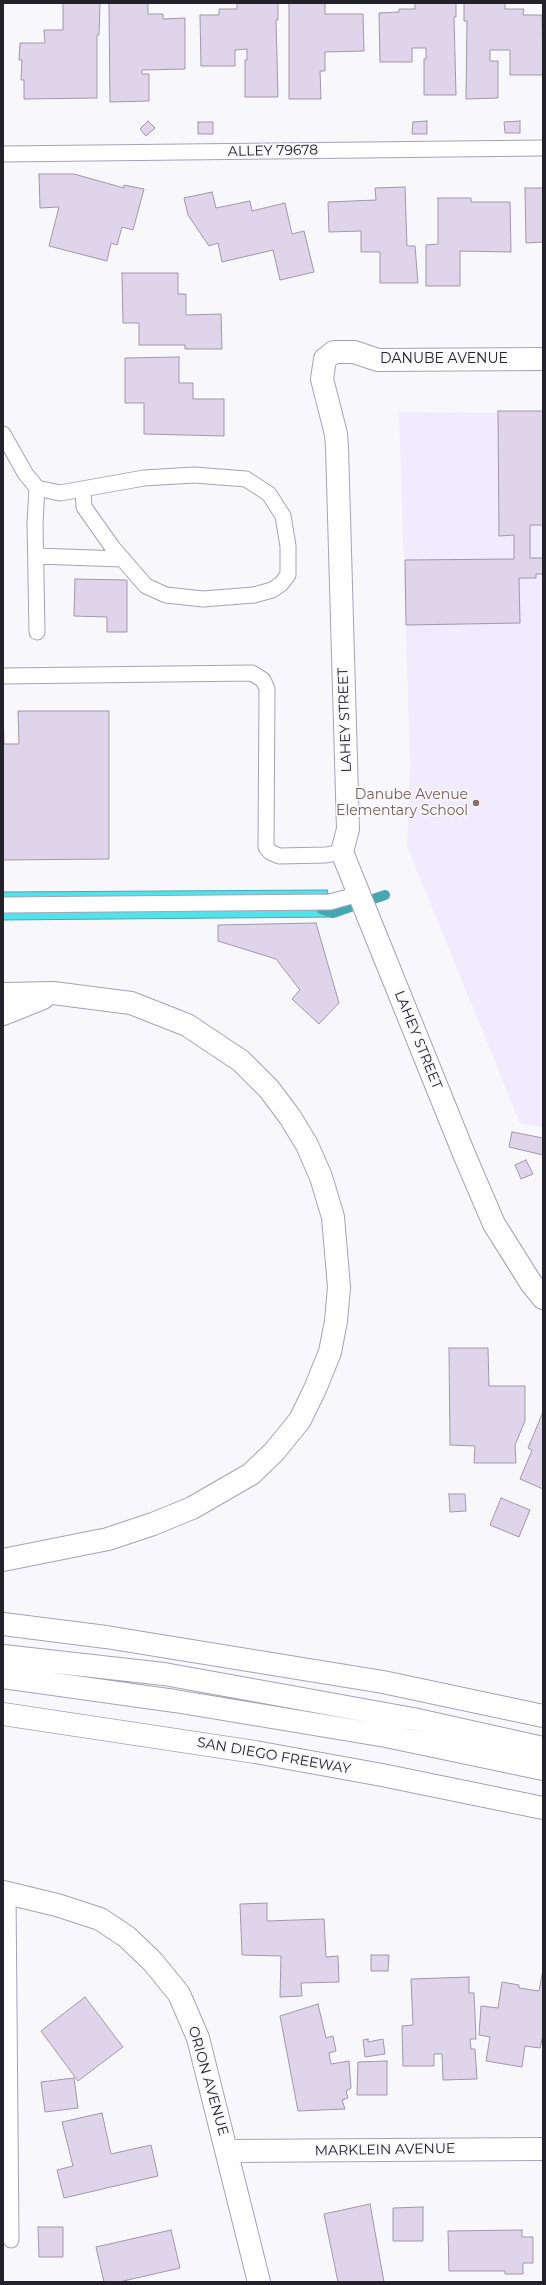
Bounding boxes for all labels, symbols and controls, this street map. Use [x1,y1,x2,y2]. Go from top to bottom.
street label: ALLEY 79678 [228,142,318,160]
street label: DANUBE AVENUE [380,351,508,367]
street label: LAHEY STREET [335,667,355,773]
place label: Danube Avenue Elementary School [336,787,468,820]
marker: Danube Avenue Elementary School [471,798,481,808]
street label: LAHEY STREET [391,988,445,1092]
street label: SAN DIEGO FREEWAY [196,1734,352,1778]
street label: ORION AVENUE [184,2024,232,2138]
street label: MARKLEIN AVENUE [315,2140,455,2160]

